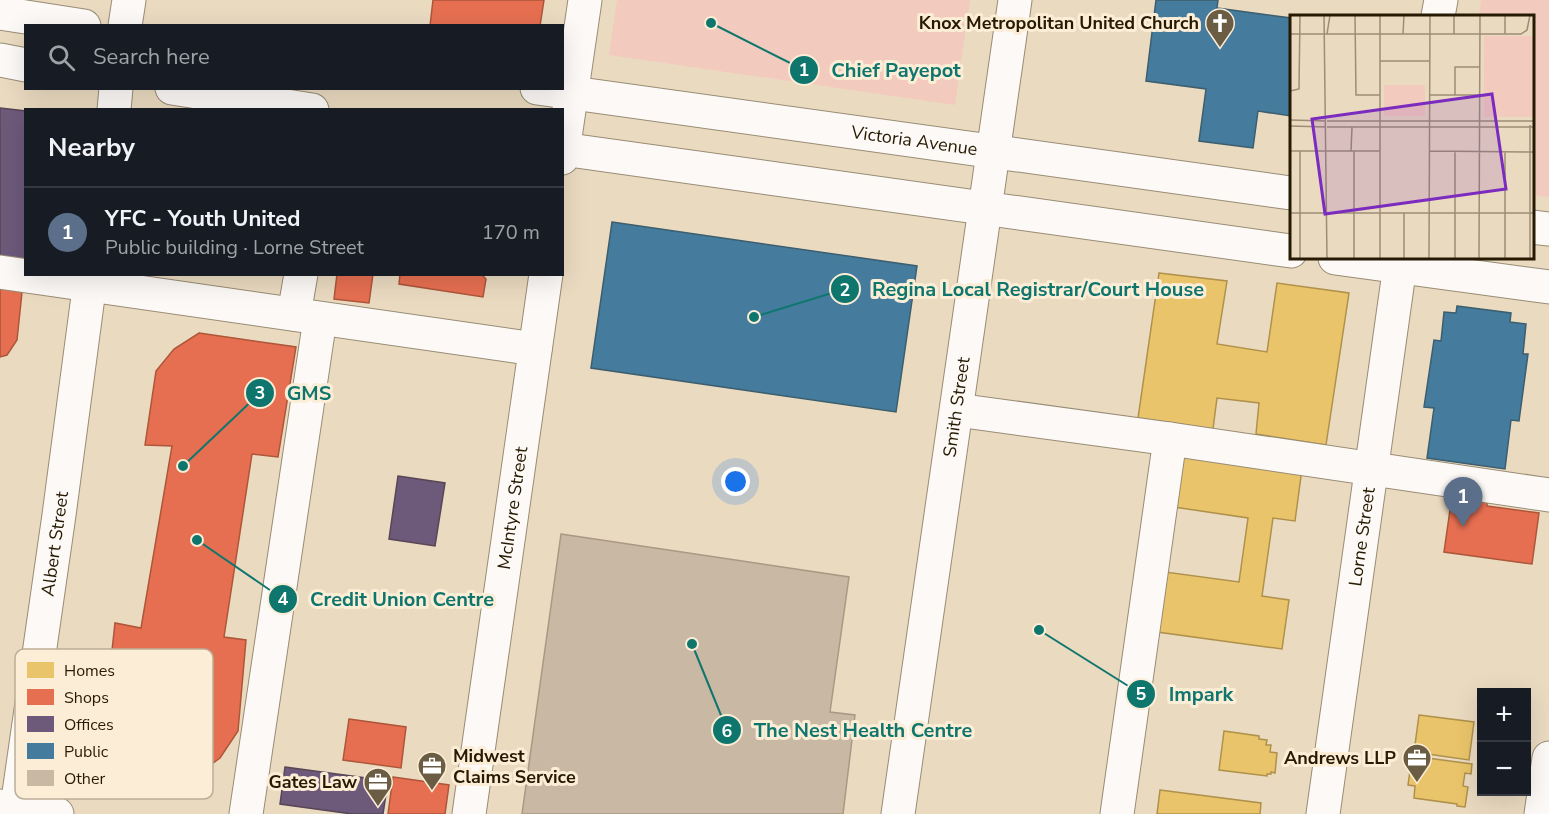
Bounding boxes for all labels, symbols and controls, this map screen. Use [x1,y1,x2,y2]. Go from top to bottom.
church icon: Knox Metropolitan United Church [1204,7,1236,49]
place label: Knox Metropolitan United Church [919,11,1199,35]
inset map [1290,15,1534,260]
search box [24,24,564,90]
icon: search [45,41,78,74]
text: Search here [93,42,210,72]
callout: Chief Payepot [789,51,972,89]
text: Chief Payepot [831,57,961,84]
text: 1 [799,58,809,82]
street label: Victoria Avenue [849,120,979,161]
text: Nearby [48,130,135,165]
text: YFC - Youth United [105,204,300,234]
text: 1 [62,219,74,246]
text: 170 m [482,219,540,246]
text: Public building · Lorne Street [105,234,364,261]
callout: Regina Local Registrar/Court House [830,270,1216,308]
text: Regina Local Registrar/Court House [872,276,1204,303]
text: 2 [840,278,850,302]
street label: Smith Street [937,355,976,459]
callout: GMS [245,374,343,412]
text: GMS [287,380,331,407]
text: 3 [255,381,265,405]
street label: McIntyre Street [492,444,533,571]
your location [721,467,750,496]
pin: 1 [1444,478,1482,527]
street label: Lorne Street [1343,485,1381,588]
street label: Albert Street [35,489,74,598]
callout: Credit Union Centre [268,580,506,618]
text: Credit Union Centre [310,586,494,613]
text: 4 [278,587,289,611]
legend [15,649,213,799]
text: Homes [64,660,115,682]
callout: Impark [1126,675,1245,713]
text: Impark [1169,681,1235,708]
text: 5 [1136,682,1147,706]
text: Shops [64,687,109,709]
map controls [1477,688,1531,796]
button: + [1477,688,1531,742]
callout: The Nest Health Centre [712,711,985,749]
text: Offices [64,714,114,736]
text: The Nest Health Centre [754,717,972,744]
text: 6 [722,719,733,743]
text: Public [64,741,109,763]
office icon: Andrews LLP [1401,742,1433,784]
button: − [1477,742,1531,796]
place label: Midwest Claims Service [453,744,576,789]
place label: Andrews LLP [1284,746,1396,770]
office icon: Midwest Claims Service [416,750,448,792]
office icon: Gates Law [362,766,394,808]
text: Other [64,768,105,790]
place label: Gates Law [268,770,358,794]

